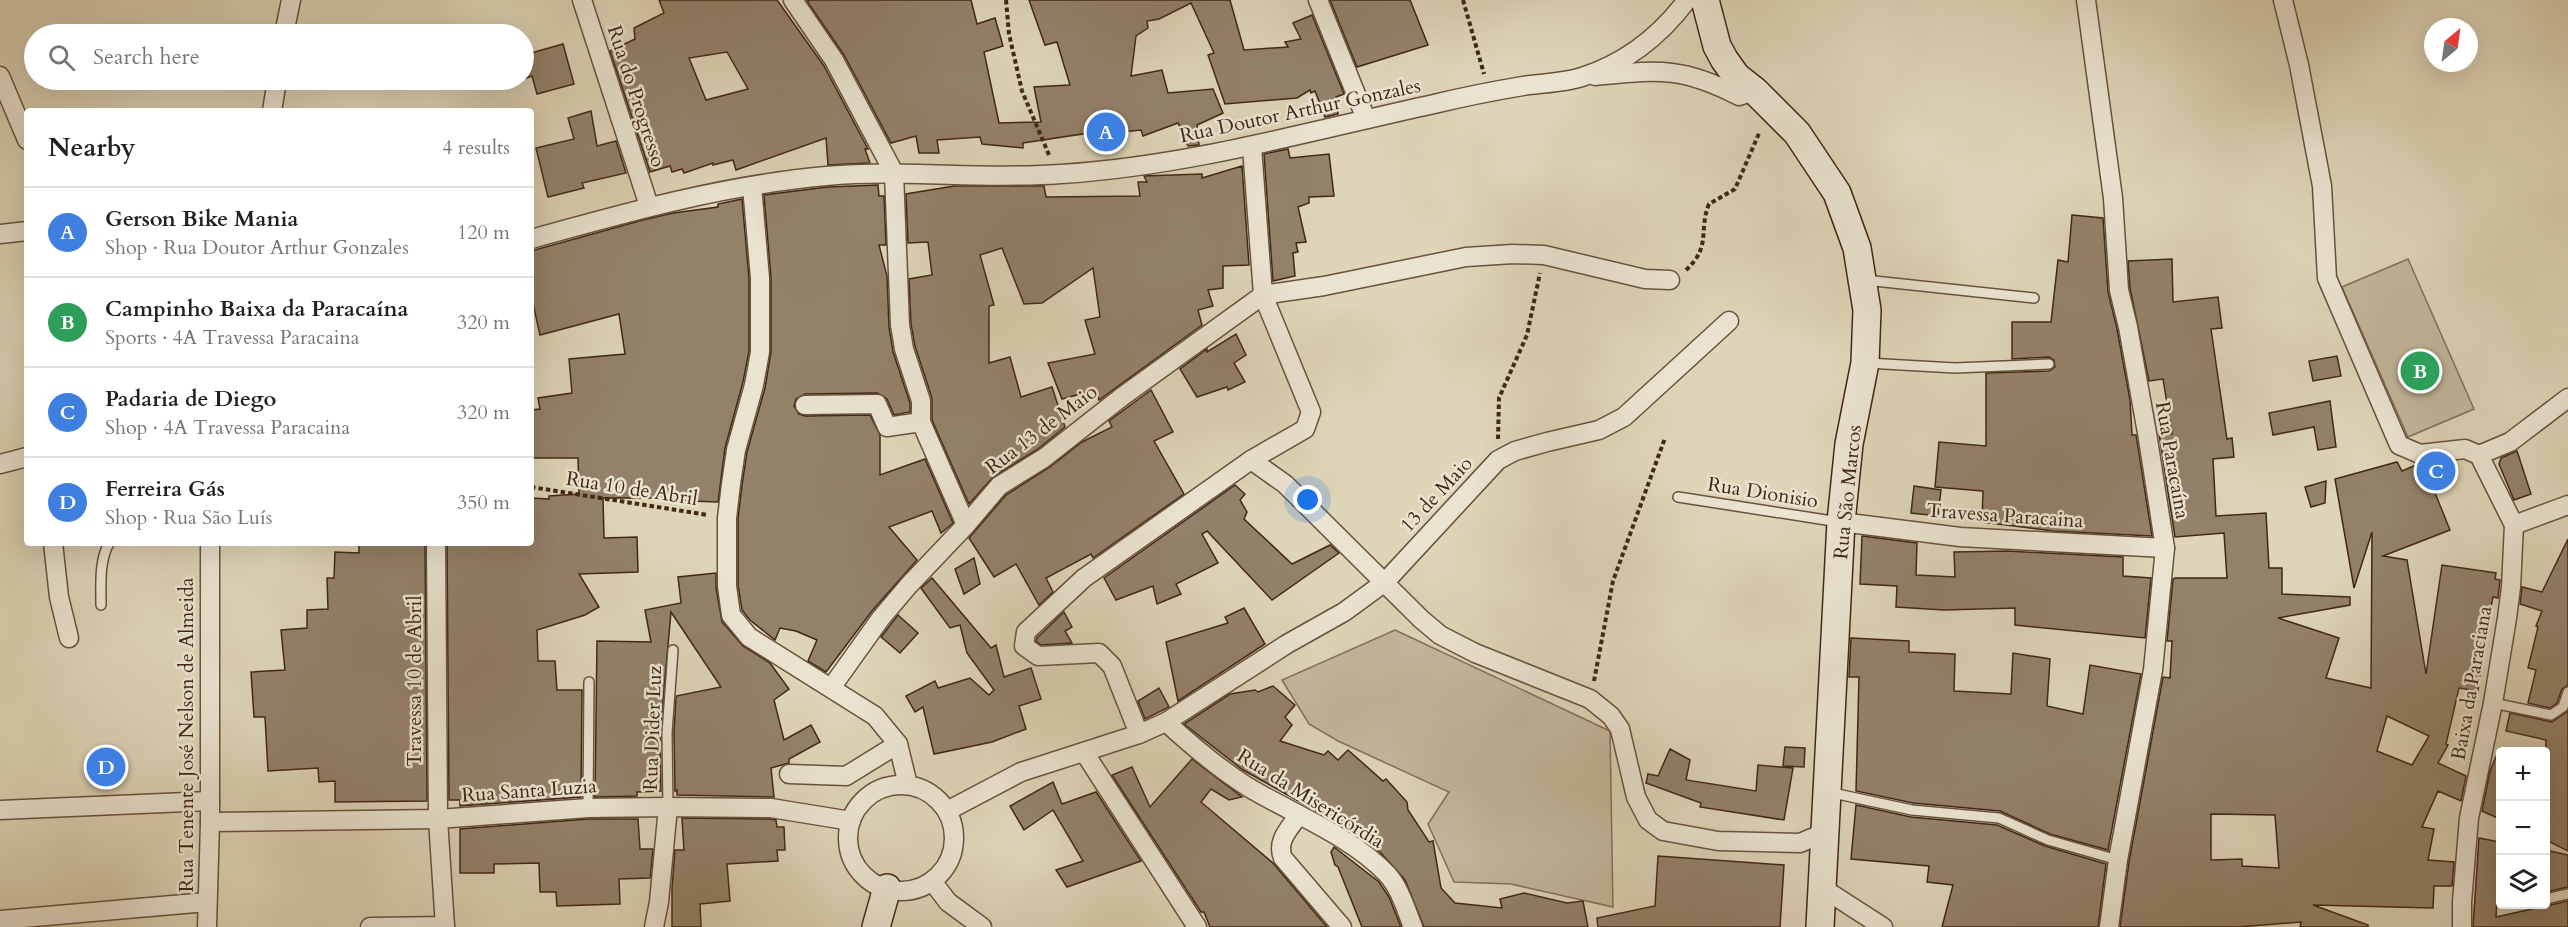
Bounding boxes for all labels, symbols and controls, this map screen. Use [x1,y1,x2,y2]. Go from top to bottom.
north arrow [2424,18,2478,72]
street label: Rua do Progresso [601,22,672,171]
search box [24,24,534,90]
icon: search [45,41,78,74]
text: Search here [93,42,200,72]
street label: Rua Doutor Arthur Gonzales [1177,72,1423,149]
pin: A [1086,110,1126,154]
text: Nearby [48,130,136,165]
text: 4 results [442,134,510,161]
text: Gerson Bike Mania [105,204,298,234]
text: A [60,219,75,246]
text: 120 m [457,219,510,246]
text: Shop · Rua Doutor Arthur Gonzales [105,234,409,261]
text: Campinho Baixa da Paracaína [105,294,409,324]
text: B [60,309,75,336]
text: 320 m [457,309,510,336]
text: Sports · 4A Travessa Paracaina [105,324,359,351]
pin: B [2400,348,2440,394]
street label: Rua 13 de Maio [980,378,1103,480]
text: Padaria de Diego [105,384,276,414]
text: C [60,399,75,426]
text: 320 m [457,399,510,426]
street label: Rua Paracaína [2149,399,2196,521]
text: Shop · 4A Travessa Paracaina [105,414,350,441]
street label: Rua São Marcos [1827,423,1868,561]
pin: C [2416,448,2456,494]
street label: 13 de Maio [1394,450,1479,538]
street label: Rua 10 de Abril [564,465,700,512]
street label: Rua Dionisio [1706,470,1820,515]
text: Ferreira Gás [105,474,225,504]
your location [1293,485,1322,514]
text: D [59,489,76,516]
text: 350 m [457,489,510,516]
street label: Travessa Paracaina [1926,497,2085,534]
text: Shop · Rua São Luís [105,504,272,531]
street label: Rua Tenente José Nelson de Almeida [173,577,200,892]
street label: Travessa 10 de Abril [401,595,428,767]
street label: Baixa da Paraciana [2445,603,2498,762]
street label: Rua Dider Luz [637,665,668,791]
street label: Rua da Misericórdia [1232,742,1390,855]
pin: D [86,744,126,789]
map controls [2496,747,2550,909]
button: + [2496,747,2550,801]
street label: Rua Santa Luzia [461,772,598,809]
button: − [2496,801,2550,855]
button: layers [2496,855,2550,909]

